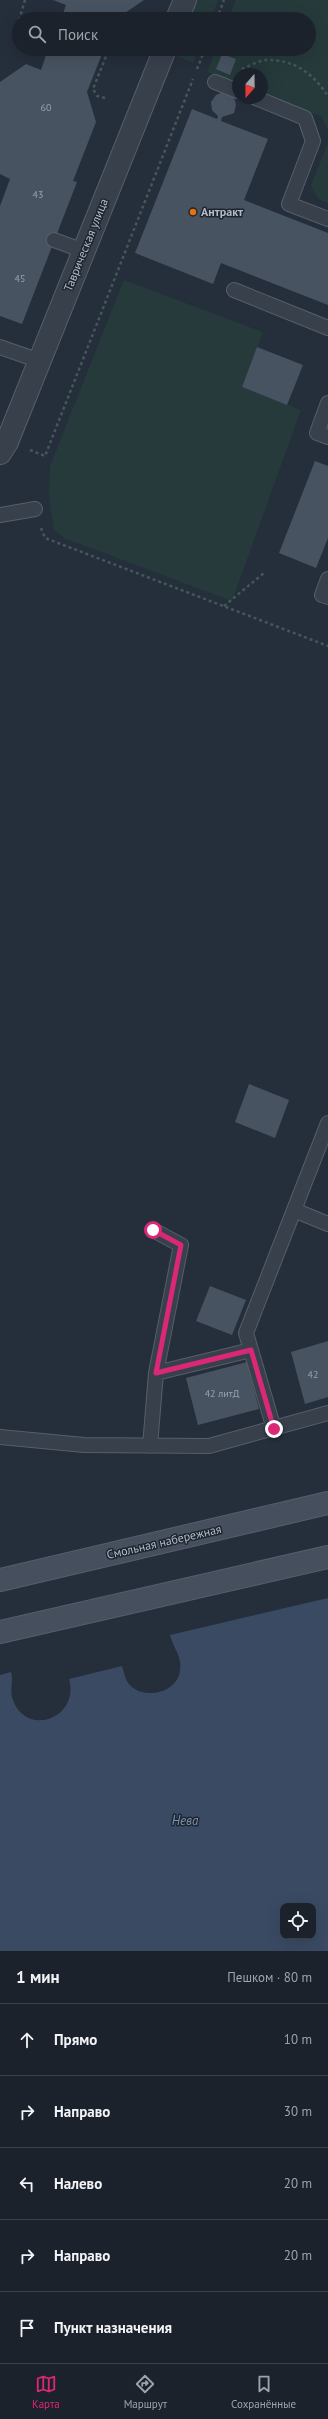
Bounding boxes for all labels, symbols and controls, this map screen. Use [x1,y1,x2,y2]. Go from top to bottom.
search box [12,12,316,56]
icon: search [26,23,48,45]
text: Поиск [58,25,98,44]
north arrow [232,68,268,104]
house number: 60 [41,101,52,114]
house number: 43 [33,188,43,201]
street label: Таврическая улица [60,196,111,293]
place label: Антракт [201,204,243,219]
marker: Антракт [188,207,198,217]
house number: 45 [15,272,25,285]
route start [144,1221,162,1239]
house number: 42 [308,1368,318,1381]
house number: 42 литД [205,1387,240,1400]
route end [265,1420,283,1438]
street label: Смольная набережная [105,1521,223,1562]
water label: Нева [172,1812,199,1829]
map controls [280,1903,316,1939]
button: locate [280,1903,316,1939]
text: 1 мин [16,1966,60,1988]
text: Пешком · 80 m [227,1969,312,1986]
icon: ahead [16,2029,38,2051]
text: Прямо [54,2030,97,2049]
text: 10 m [284,2031,312,2048]
icon: right [16,2101,38,2123]
text: Направо [54,2102,110,2121]
text: 30 m [284,2103,312,2120]
icon: left [16,2173,38,2195]
text: Налево [54,2174,102,2193]
text: 20 m [284,2175,312,2192]
icon: right [16,2245,38,2267]
text: Направо [54,2246,110,2265]
text: 20 m [284,2247,312,2264]
icon: arrive [16,2317,38,2339]
text: Пункт назначения [54,2318,172,2337]
tab: Карта [32,2373,60,2411]
tab: Маршрут [124,2373,167,2411]
tab: Сохранённые [231,2373,296,2411]

